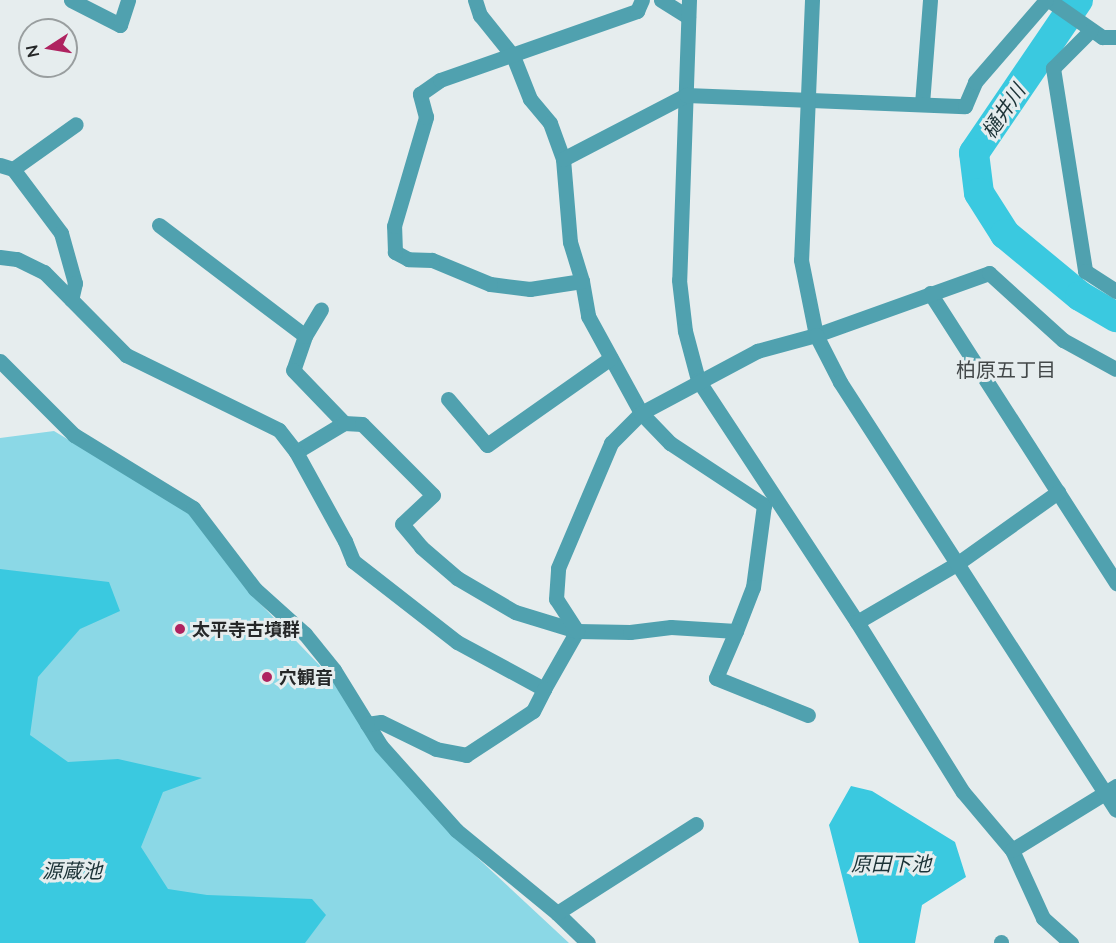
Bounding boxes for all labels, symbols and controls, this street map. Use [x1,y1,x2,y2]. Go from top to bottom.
north arrow [18,18,78,78]
text: N [21,43,42,59]
water label: 樋井川 [976,79,1030,143]
district label: 柏原五丁目 [956,357,1056,381]
place label: 太平寺古墳群 [192,618,300,640]
marker: 太平寺古墳群 [173,622,187,636]
place label: 穴観音 [279,666,333,688]
marker: 穴観音 [260,670,274,684]
water label: 原田下池 [851,851,931,875]
water label: 源蔵池 [42,858,102,882]

